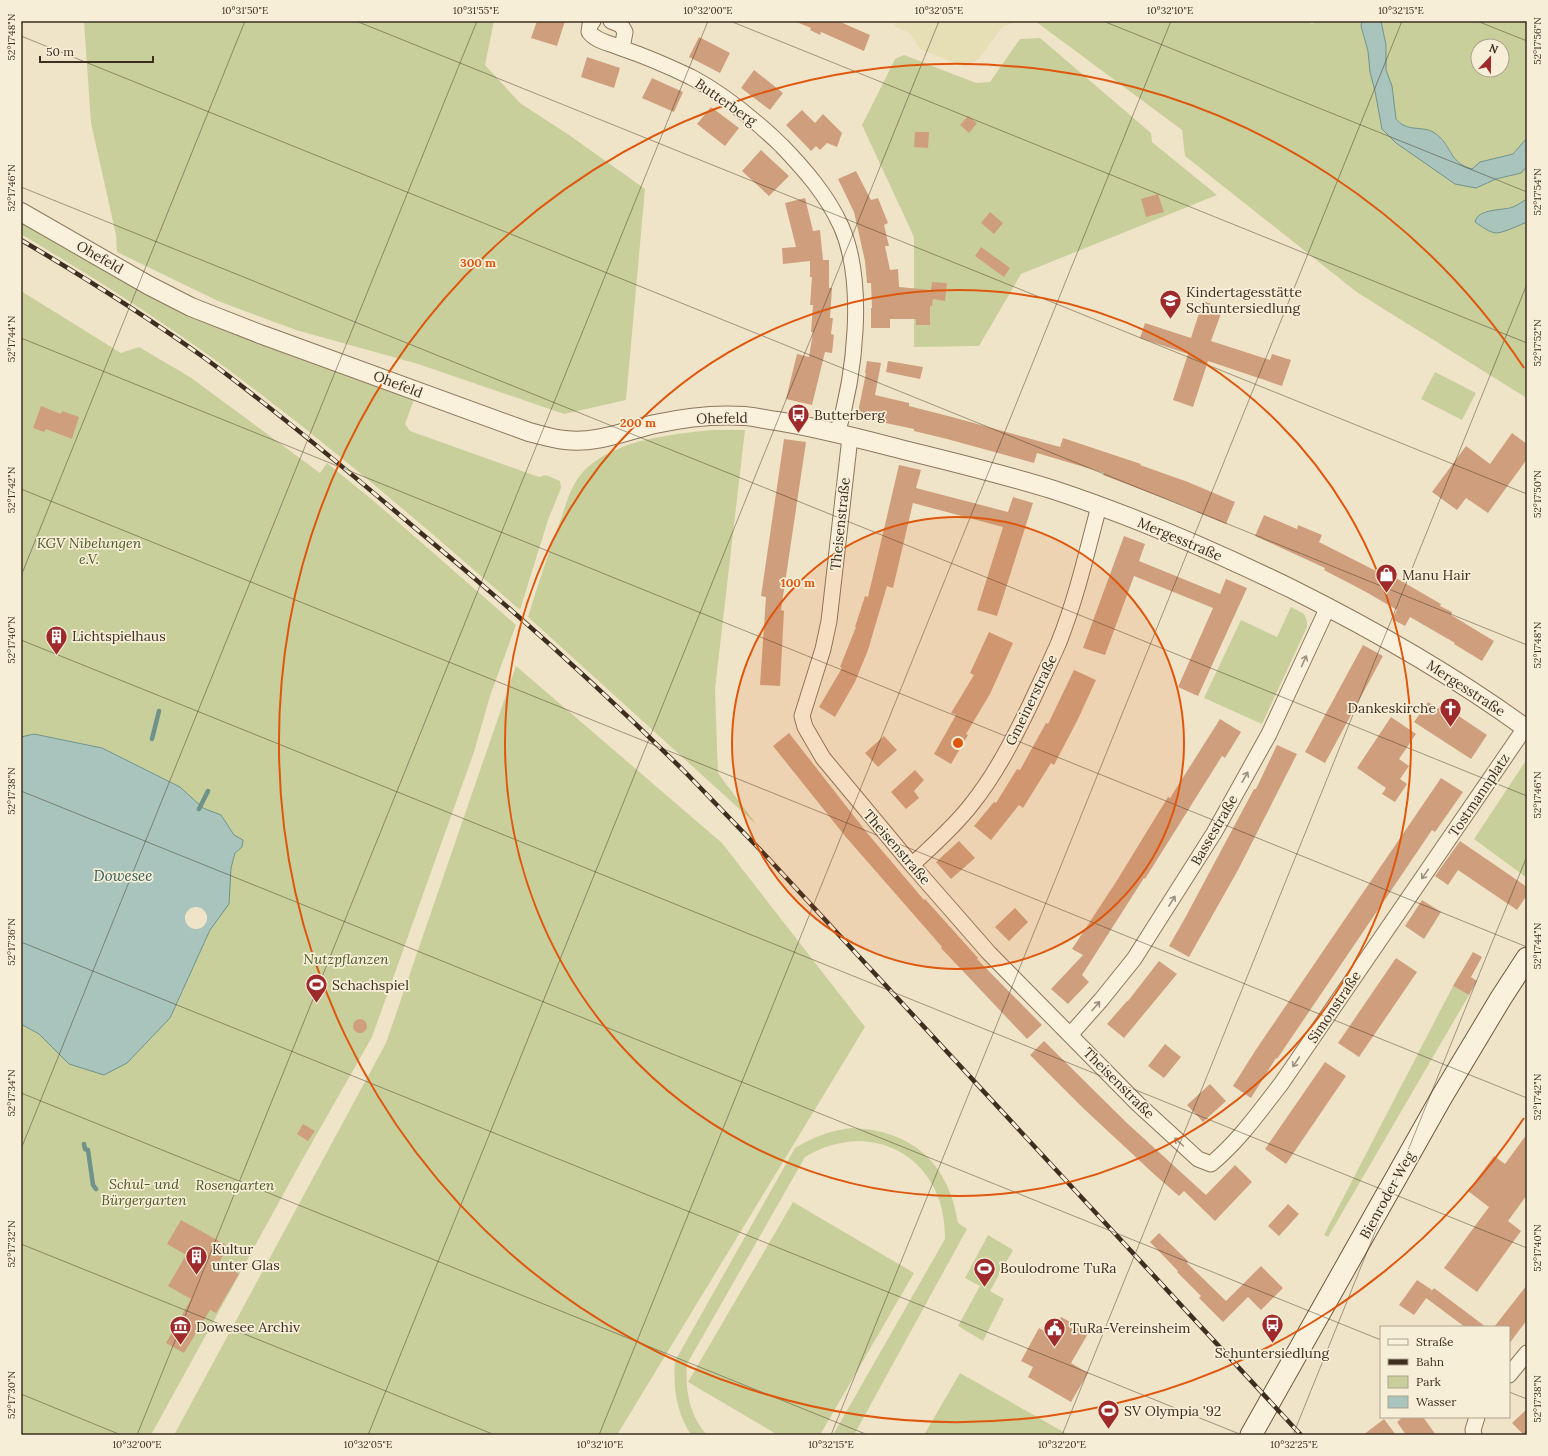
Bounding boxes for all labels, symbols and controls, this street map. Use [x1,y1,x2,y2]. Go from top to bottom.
text: 10°31'50"E [222,4,268,17]
text: 10°31'55"E [453,4,499,17]
text: 10°32'00"E [683,4,733,17]
text: 10°32'05"E [915,4,963,17]
text: 10°32'10"E [1147,4,1193,17]
text: 10°32'15"E [1378,4,1424,17]
text: 52°17'48"N [5,13,18,60]
text: 52°17'56"N [1531,17,1544,65]
scale bar [40,38,153,64]
north arrow [1470,38,1510,78]
text: N [1487,41,1501,57]
text: 50 m [46,44,74,59]
street label: Butterberg [692,74,760,130]
text: 52°17'46"N [5,164,18,212]
text: 52°17'54"N [1531,168,1544,216]
street label: Ohefeld [73,236,127,278]
text: 300 m [460,255,496,270]
place label: Kindertagesstätte Schuntersiedlung [1186,283,1302,317]
school or university icon: Kindertagesstätte Schuntersiedlung [1157,287,1183,320]
text: 52°17'44"N [5,315,18,362]
text: 52°17'52"N [1531,319,1544,367]
street label: Ohefeld [371,366,425,402]
bus stop icon: Butterberg [785,402,811,435]
place label: Butterberg [814,406,885,424]
street label: Ohefeld [696,409,748,427]
text: 200 m [620,415,656,430]
text: 52°17'42"N [5,466,18,513]
text: 52°17'50"N [1531,470,1544,518]
street label: Theisenstraße [826,476,854,572]
street label: Mergesstraße [1135,513,1225,565]
park label: KGV Nibelungen e.V. [37,534,142,568]
shop icon: Manu Hair [1373,562,1399,595]
place label: Manu Hair [1402,566,1471,584]
text: 100 m [781,575,815,590]
text: 52°17'40"N [5,616,18,664]
text: 52°17'48"N [1531,621,1544,668]
building icon: Lichtspielhaus [44,623,70,656]
place label: Lichtspielhaus [72,627,166,645]
street label: Gmeinerstraße [1001,651,1061,748]
one-way arrow [1301,655,1308,667]
street label: Mergesstraße [1423,656,1509,720]
church icon: Dankeskirche [1438,695,1464,728]
place label: Dankeskirche [1348,699,1436,717]
centre of rings [951,736,965,750]
street label: Tostmannplatz [1444,750,1514,840]
text: 52°17'38"N [5,767,18,815]
one-way arrow [1242,771,1250,783]
text: 52°17'46"N [1531,771,1544,819]
street label: Bassestraße [1187,791,1242,869]
street label: Theisenstraße [859,806,935,889]
water label: Dowesee [94,866,152,885]
one-way arrow [1421,869,1429,880]
one-way arrow [1168,896,1176,907]
text: 52°17'36"N [5,918,18,966]
text: 52°17'44"N [1531,922,1544,969]
park label: Nutzpflanzen [303,950,389,968]
street label: Simonstraße [1303,967,1365,1047]
sports icon: Schachspiel [303,972,329,1005]
place label: Schachspiel [332,976,409,994]
one-way arrow [1091,1001,1100,1011]
street label: Theisenstraße [1080,1044,1159,1123]
one-way arrow [1292,1057,1300,1068]
text: 52°17'34"N [5,1069,18,1117]
text: 52°17'42"N [1531,1073,1544,1120]
one-way arrow [1174,1137,1184,1147]
street label: Bienroder Weg [1356,1148,1419,1242]
park label: Schul- und Bürgergarten [101,1175,187,1209]
park label: Rosengarten [196,1176,275,1194]
text: 52°17'32"N [5,1220,18,1268]
text: 52°17'40"N [1531,1224,1544,1272]
place label: Kultur unter Glas [212,1240,280,1274]
building icon: Kultur unter Glas [183,1244,209,1277]
sports icon: Boulodrome TuRa [972,1255,998,1288]
place label: Boulodrome TuRa [1000,1259,1117,1277]
bus stop icon: Schuntersiedlung [1259,1312,1285,1345]
museum icon: Dowesee Archiv [167,1314,193,1347]
public building icon: TuRa-Vereinsheim [1041,1315,1067,1348]
place label: Dowesee Archiv [196,1318,301,1336]
place label: TuRa-Vereinsheim [1070,1319,1191,1337]
legend [1380,1326,1510,1418]
text: Straße [1416,1334,1454,1349]
place label: Schuntersiedlung [1215,1344,1329,1362]
text: Bahn [1416,1354,1444,1369]
text: 52°17'30"N [5,1371,18,1419]
text: Park [1416,1374,1442,1389]
text: 52°17'38"N [1531,1375,1544,1423]
text: Wasser [1416,1394,1457,1409]
sports icon: SV Olympia '92 [1095,1398,1121,1431]
place label: SV Olympia '92 [1124,1402,1221,1420]
text: 10°32'00"E [112,1438,162,1451]
text: 10°32'05"E [344,1438,392,1451]
text: 10°32'10"E [577,1438,623,1451]
text: 10°32'15"E [808,1438,854,1451]
text: 10°32'20"E [1038,1438,1086,1451]
text: 10°32'25"E [1270,1438,1318,1451]

